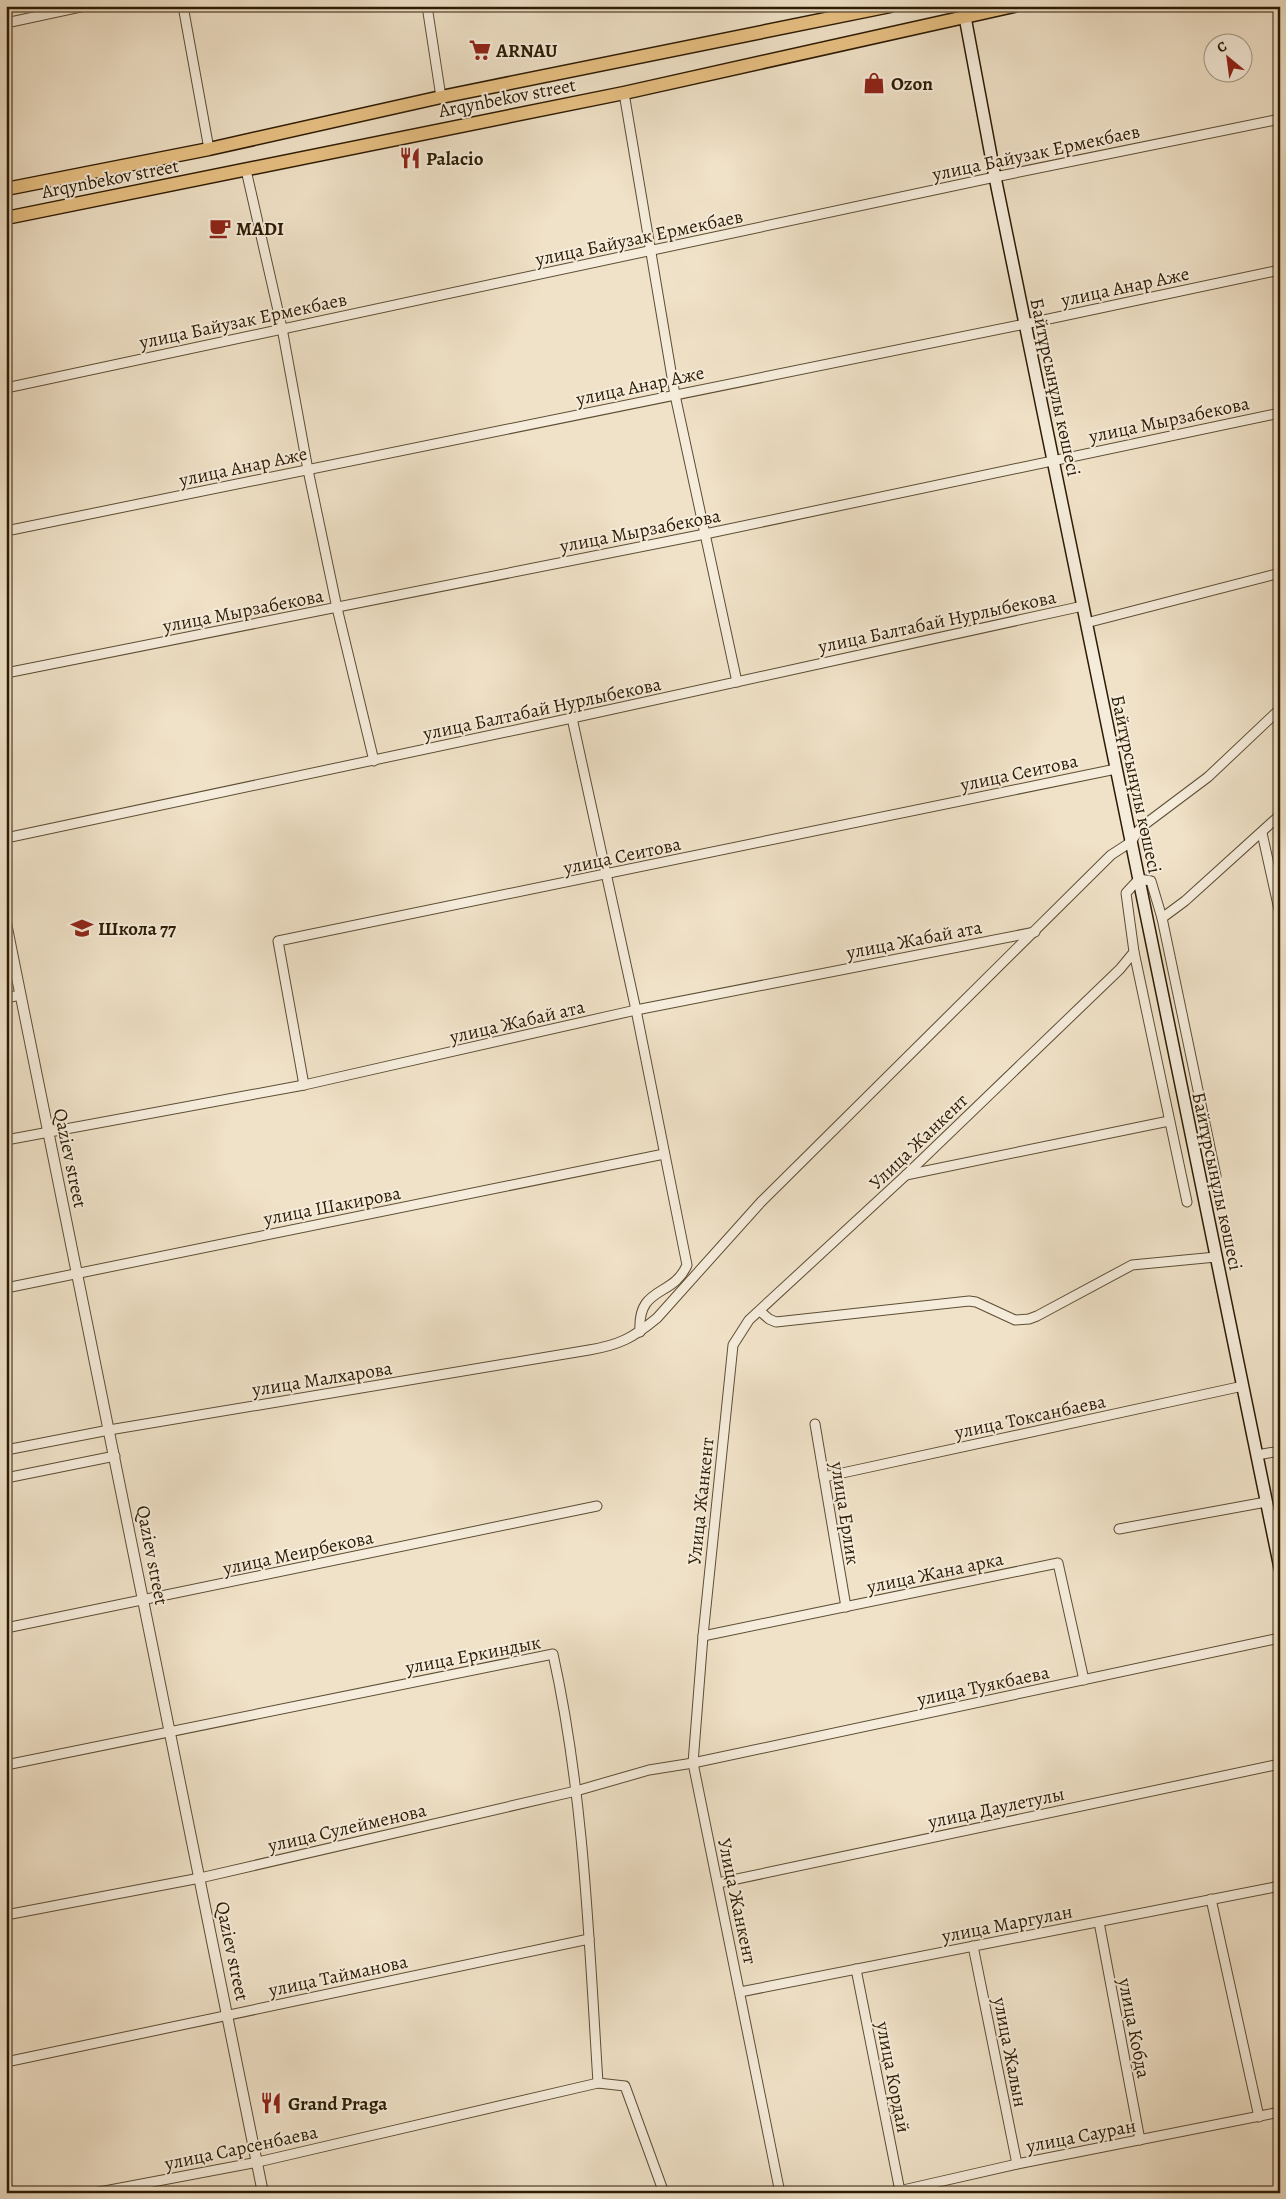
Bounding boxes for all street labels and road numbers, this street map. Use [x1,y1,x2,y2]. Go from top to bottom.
street label: Arqynbekov street [435,72,578,124]
street label: улица Байузак Ермекбаев [929,118,1142,188]
street label: Arqynbekov street [38,153,181,205]
street label: улица Байузак Ермекбаев [532,203,745,273]
street label: улица Анар Аже [1058,261,1192,313]
street label: улица Байузак Ермекбаев [136,286,349,356]
street label: Байтұрсынұлы көшесі [1023,296,1087,479]
street label: улица Анар Аже [573,360,707,412]
street label: улица Мырзабекова [1086,390,1252,450]
street label: улица Анар Аже [176,441,310,493]
street label: улица Мырзабекова [557,503,723,560]
street label: улица Мырзабекова [160,583,326,640]
street label: улица Балтабай Нурлыбекова [815,584,1059,660]
street label: улица Балтабай Нурлыбекова [420,671,664,747]
street label: Байтұрсынұлы көшесі [1104,693,1168,876]
street label: улица Сеитова [957,748,1081,798]
street label: улица Сеитова [560,831,684,881]
street label: улица Жабай ата [843,914,985,966]
street label: улица Жабай ата [446,994,587,1050]
street label: Улица Жанкент [864,1087,974,1196]
street label: Байтұрсынұлы көшесі [1185,1090,1249,1273]
street label: Qaziev street [47,1106,93,1210]
street label: улица Шакирова [260,1180,403,1232]
street label: улица Малхарова [249,1355,394,1403]
street label: улица Токсанбаева [951,1388,1108,1446]
street label: Улица Жанкент [681,1435,721,1566]
street label: улица Ерлик [824,1459,866,1567]
street label: Qaziev street [130,1503,174,1607]
street label: улица Меирбекова [220,1524,376,1582]
street label: улица Жана арка [864,1546,1006,1600]
street label: улица Еркиндык [402,1629,543,1681]
street label: улица Туякбаева [914,1659,1052,1713]
street label: улица Даулетулы [925,1781,1067,1835]
street label: улица Сулейменова [265,1797,429,1859]
street label: Улица Жанкент [711,1836,763,1967]
street label: Qaziev street [209,1899,255,2003]
street label: улица Маргулан [939,1899,1075,1950]
street label: улица Тайманова [265,1949,410,2004]
street label: улица Кобда [1111,1975,1157,2081]
street label: улица Жалын [986,1994,1033,2109]
street label: улица Кордай [869,2018,917,2135]
street label: улица Сауран [1023,2113,1138,2160]
street label: улица Сарсенбаева [161,2119,320,2177]

